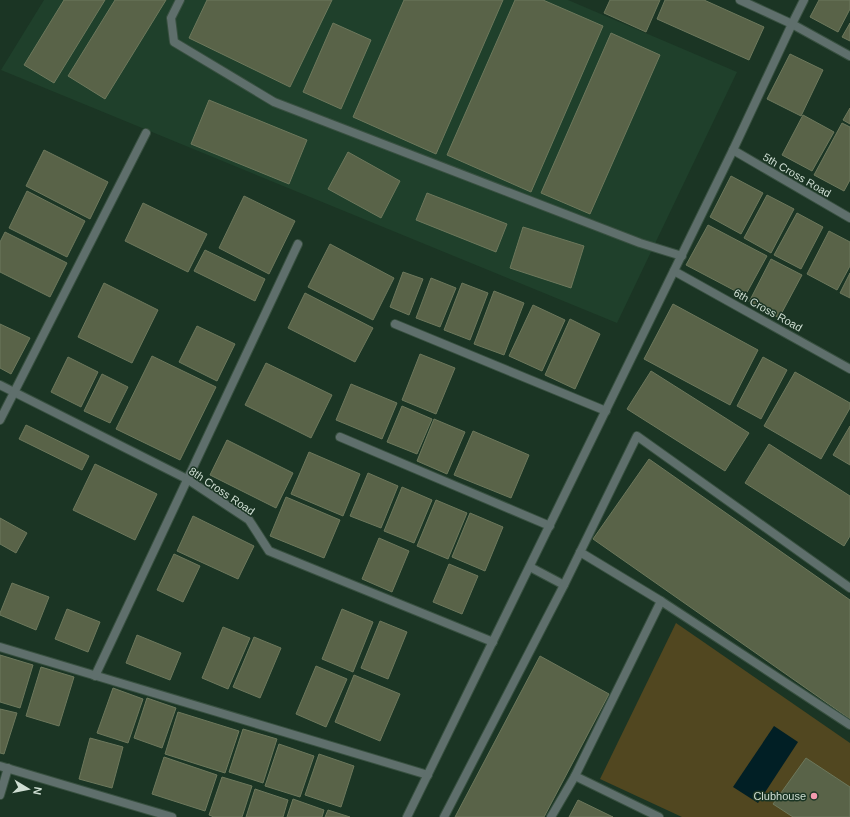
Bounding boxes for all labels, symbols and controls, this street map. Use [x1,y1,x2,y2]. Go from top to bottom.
street label: 5th Cross Road [761,151,833,199]
street label: 6th Cross Road [732,286,804,334]
street label: 8th Cross Road [187,465,257,517]
north arrow [8,769,48,809]
text: N [31,786,44,796]
place label: Clubhouse [753,790,806,802]
marker: Clubhouse [809,791,819,801]

